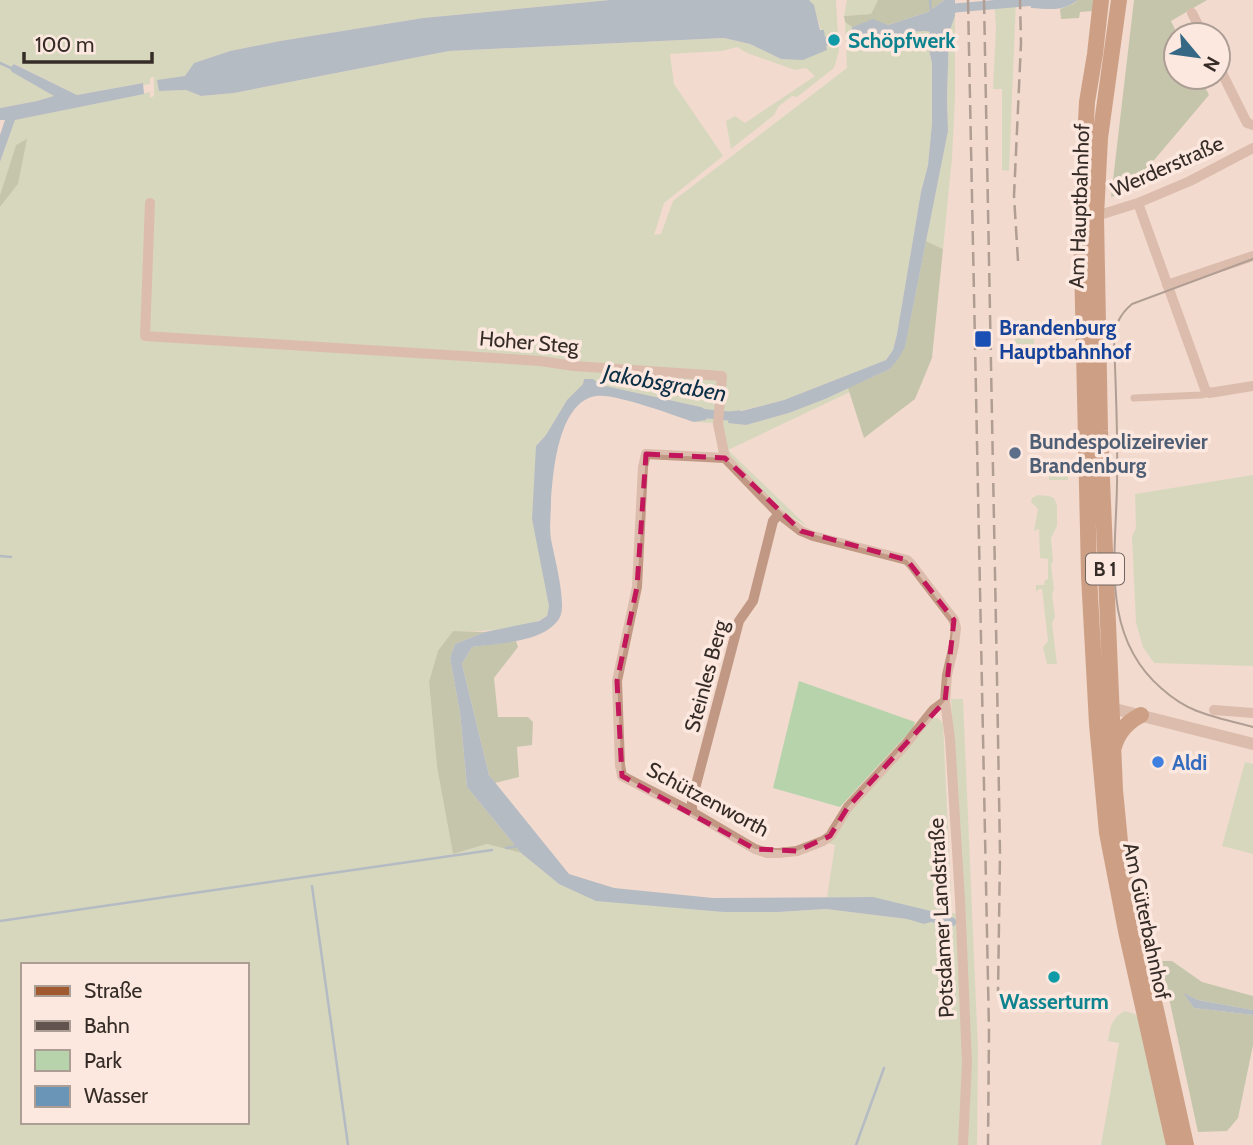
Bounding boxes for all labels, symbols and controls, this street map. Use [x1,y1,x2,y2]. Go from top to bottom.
scale bar [24,21,152,65]
north arrow [1162,21,1232,91]
place label: Schöpfwerk [848,28,956,53]
text: 100 m [35,32,94,57]
marker: Schöpfwerk [826,32,842,48]
text: N [1198,53,1225,75]
street label: Am Hauptbahnhof [1064,123,1094,289]
street label: Werderstraße [1107,130,1227,202]
place label: Brandenburg Hauptbahnhof [999,315,1131,364]
street label: Hoher Steg [478,325,580,359]
marker: Brandenburg Hauptbahnhof [973,329,993,349]
water label: Jakobsgraben [599,358,729,408]
place label: Bundespolizeirevier Brandenburg [1029,429,1208,478]
marker: Bundespolizeirevier Brandenburg [1007,445,1023,461]
road number: B 1 [1086,554,1124,584]
street label: Steinles Berg [679,617,733,735]
place label: Aldi [1172,750,1207,775]
marker: Aldi [1150,754,1166,770]
street label: Schützenworth [643,756,773,842]
street label: Potsdamer Landstraße [923,817,959,1019]
street label: Am Güterbahnhof [1118,840,1176,1002]
legend [21,963,248,1124]
marker: Wasserturm [1046,969,1062,985]
text: Straße [84,978,143,1003]
place label: Wasserturm [999,989,1109,1014]
text: Bahn [84,1013,130,1038]
text: Park [84,1048,122,1073]
text: Wasser [84,1083,148,1108]

